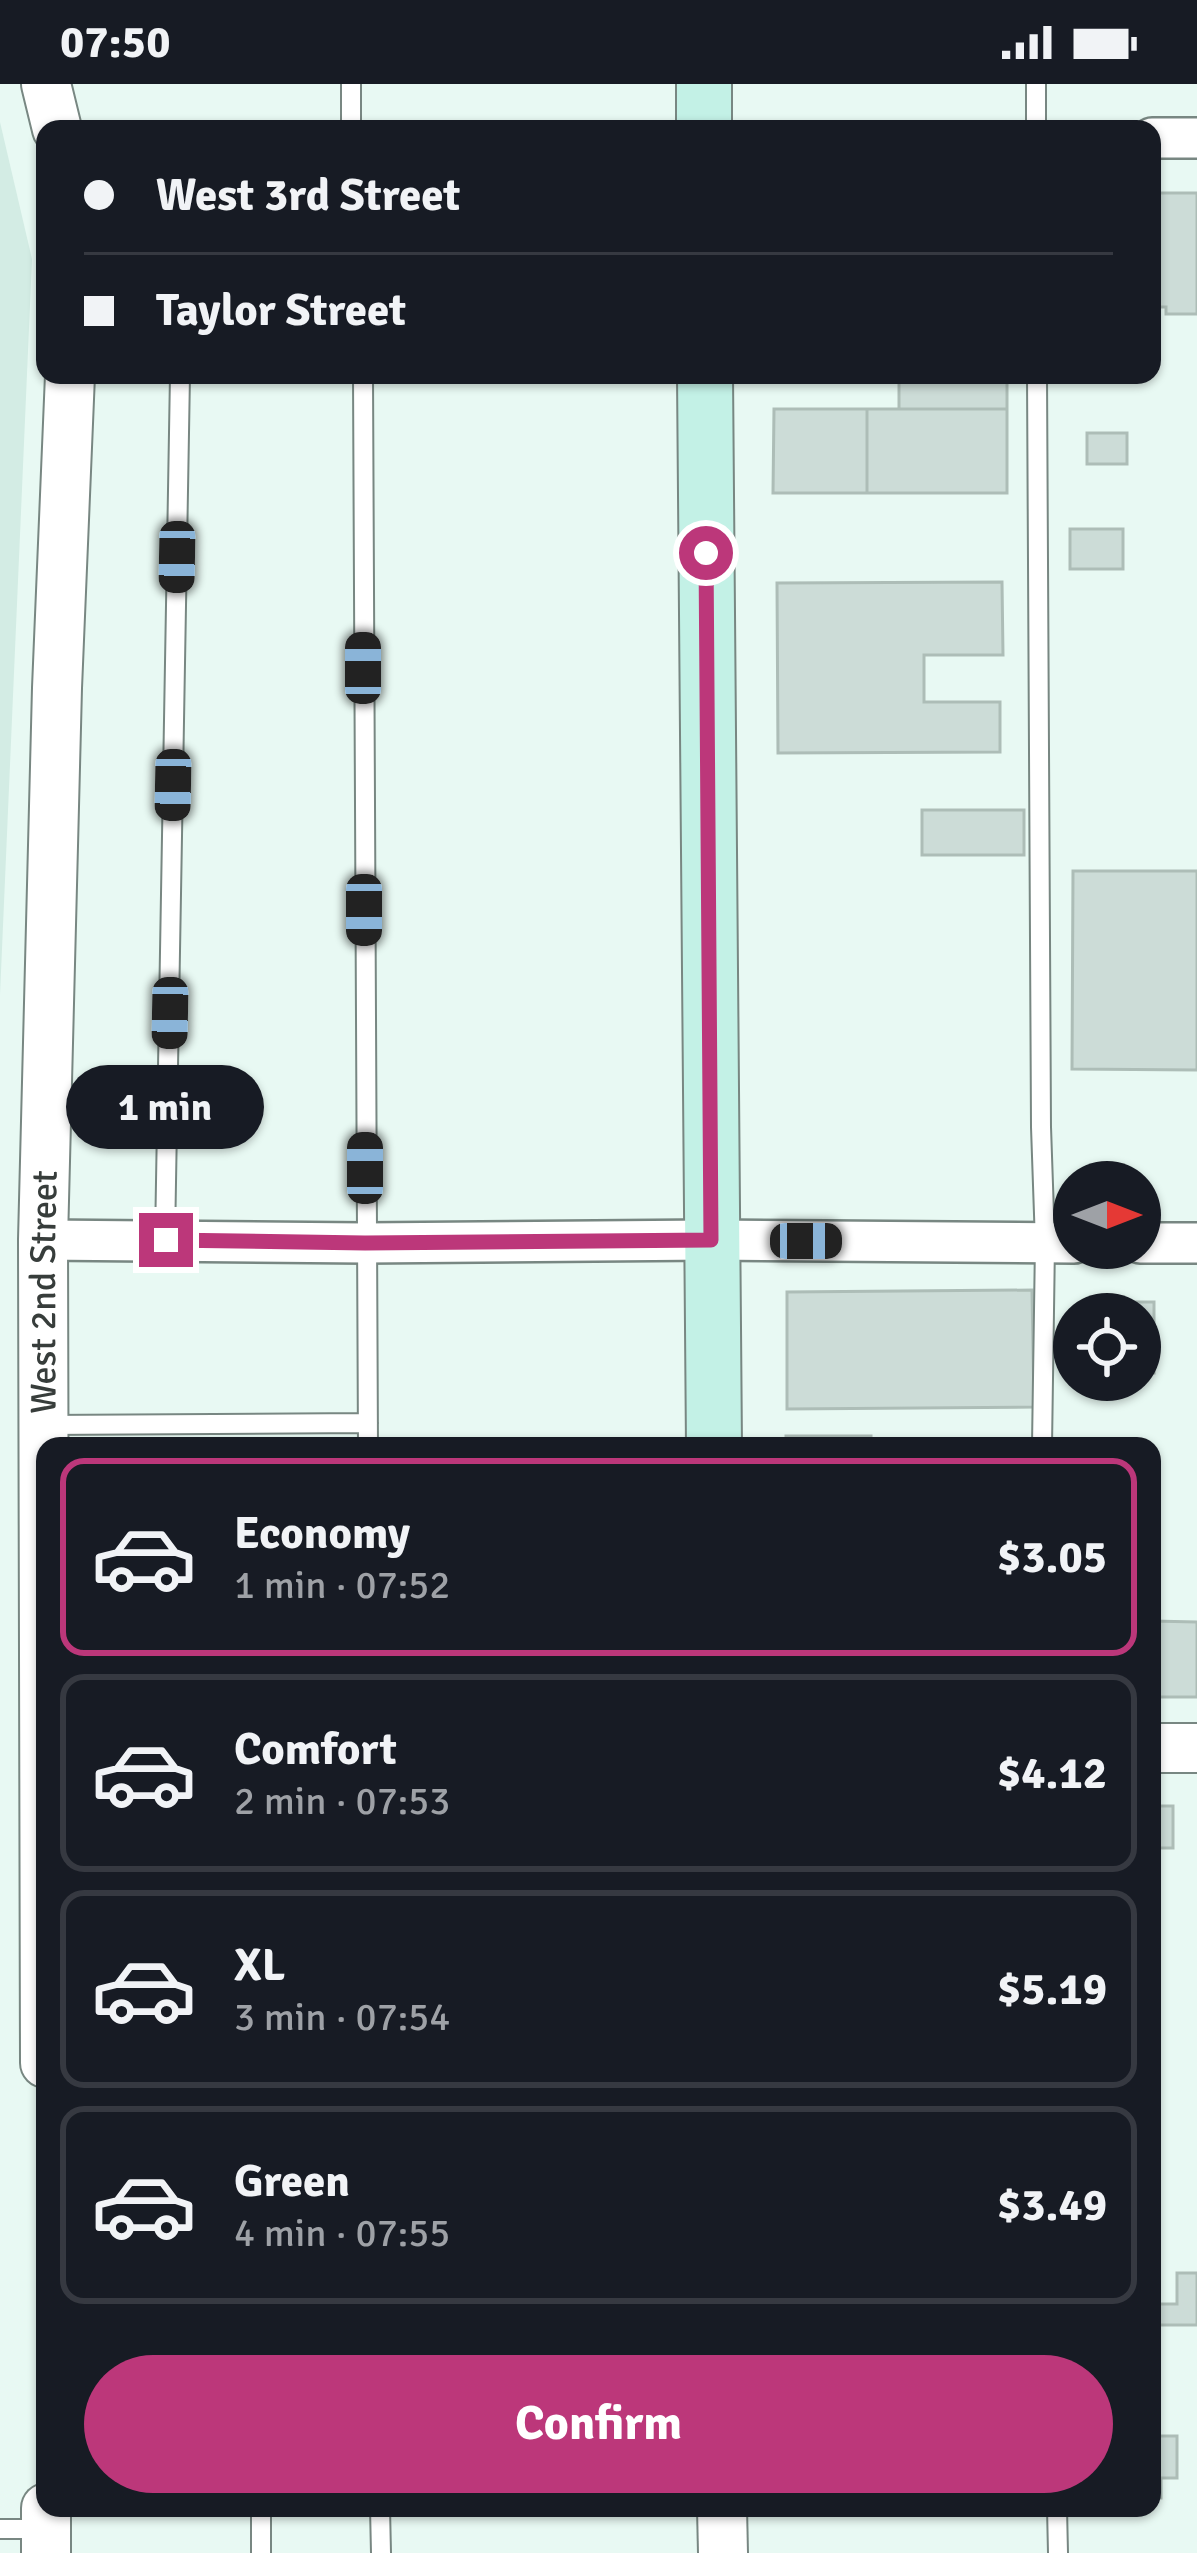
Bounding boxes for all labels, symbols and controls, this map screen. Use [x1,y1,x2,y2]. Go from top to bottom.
text: 07:50 [60,15,170,70]
text: West 3rd Street [156,168,460,223]
text: Taylor Street [156,283,406,338]
car [158,521,196,593]
route start [679,526,733,580]
car [345,632,381,704]
car [154,749,192,821]
car [346,874,382,946]
car [151,977,189,1049]
callout: 1 min [67,1066,265,1150]
text: 1 min [118,1083,212,1131]
car [347,1132,383,1204]
north arrow [1053,1161,1161,1269]
map controls [1053,1161,1161,1401]
street label: West 2nd Street [20,1170,67,1414]
route end [139,1213,193,1267]
car [770,1223,842,1259]
button: locate [1053,1293,1161,1401]
icon: car [90,1503,198,1611]
text: Economy [234,1506,410,1561]
text: $3.05 [997,1530,1107,1585]
text: 1 min · 07:52 [234,1561,450,1609]
icon: car [90,1719,198,1827]
text: Comfort [234,1722,397,1777]
text: $4.12 [997,1746,1107,1801]
text: 2 min · 07:53 [234,1777,450,1825]
icon: car [90,1935,198,2043]
text: XL [234,1938,285,1993]
text: $5.19 [997,1962,1107,2017]
text: 3 min · 07:54 [234,1993,450,2041]
icon: car [90,2151,198,2259]
text: Green [234,2154,350,2209]
text: $3.49 [997,2178,1107,2233]
text: 4 min · 07:55 [234,2209,450,2257]
button: Confirm [84,2355,1113,2493]

